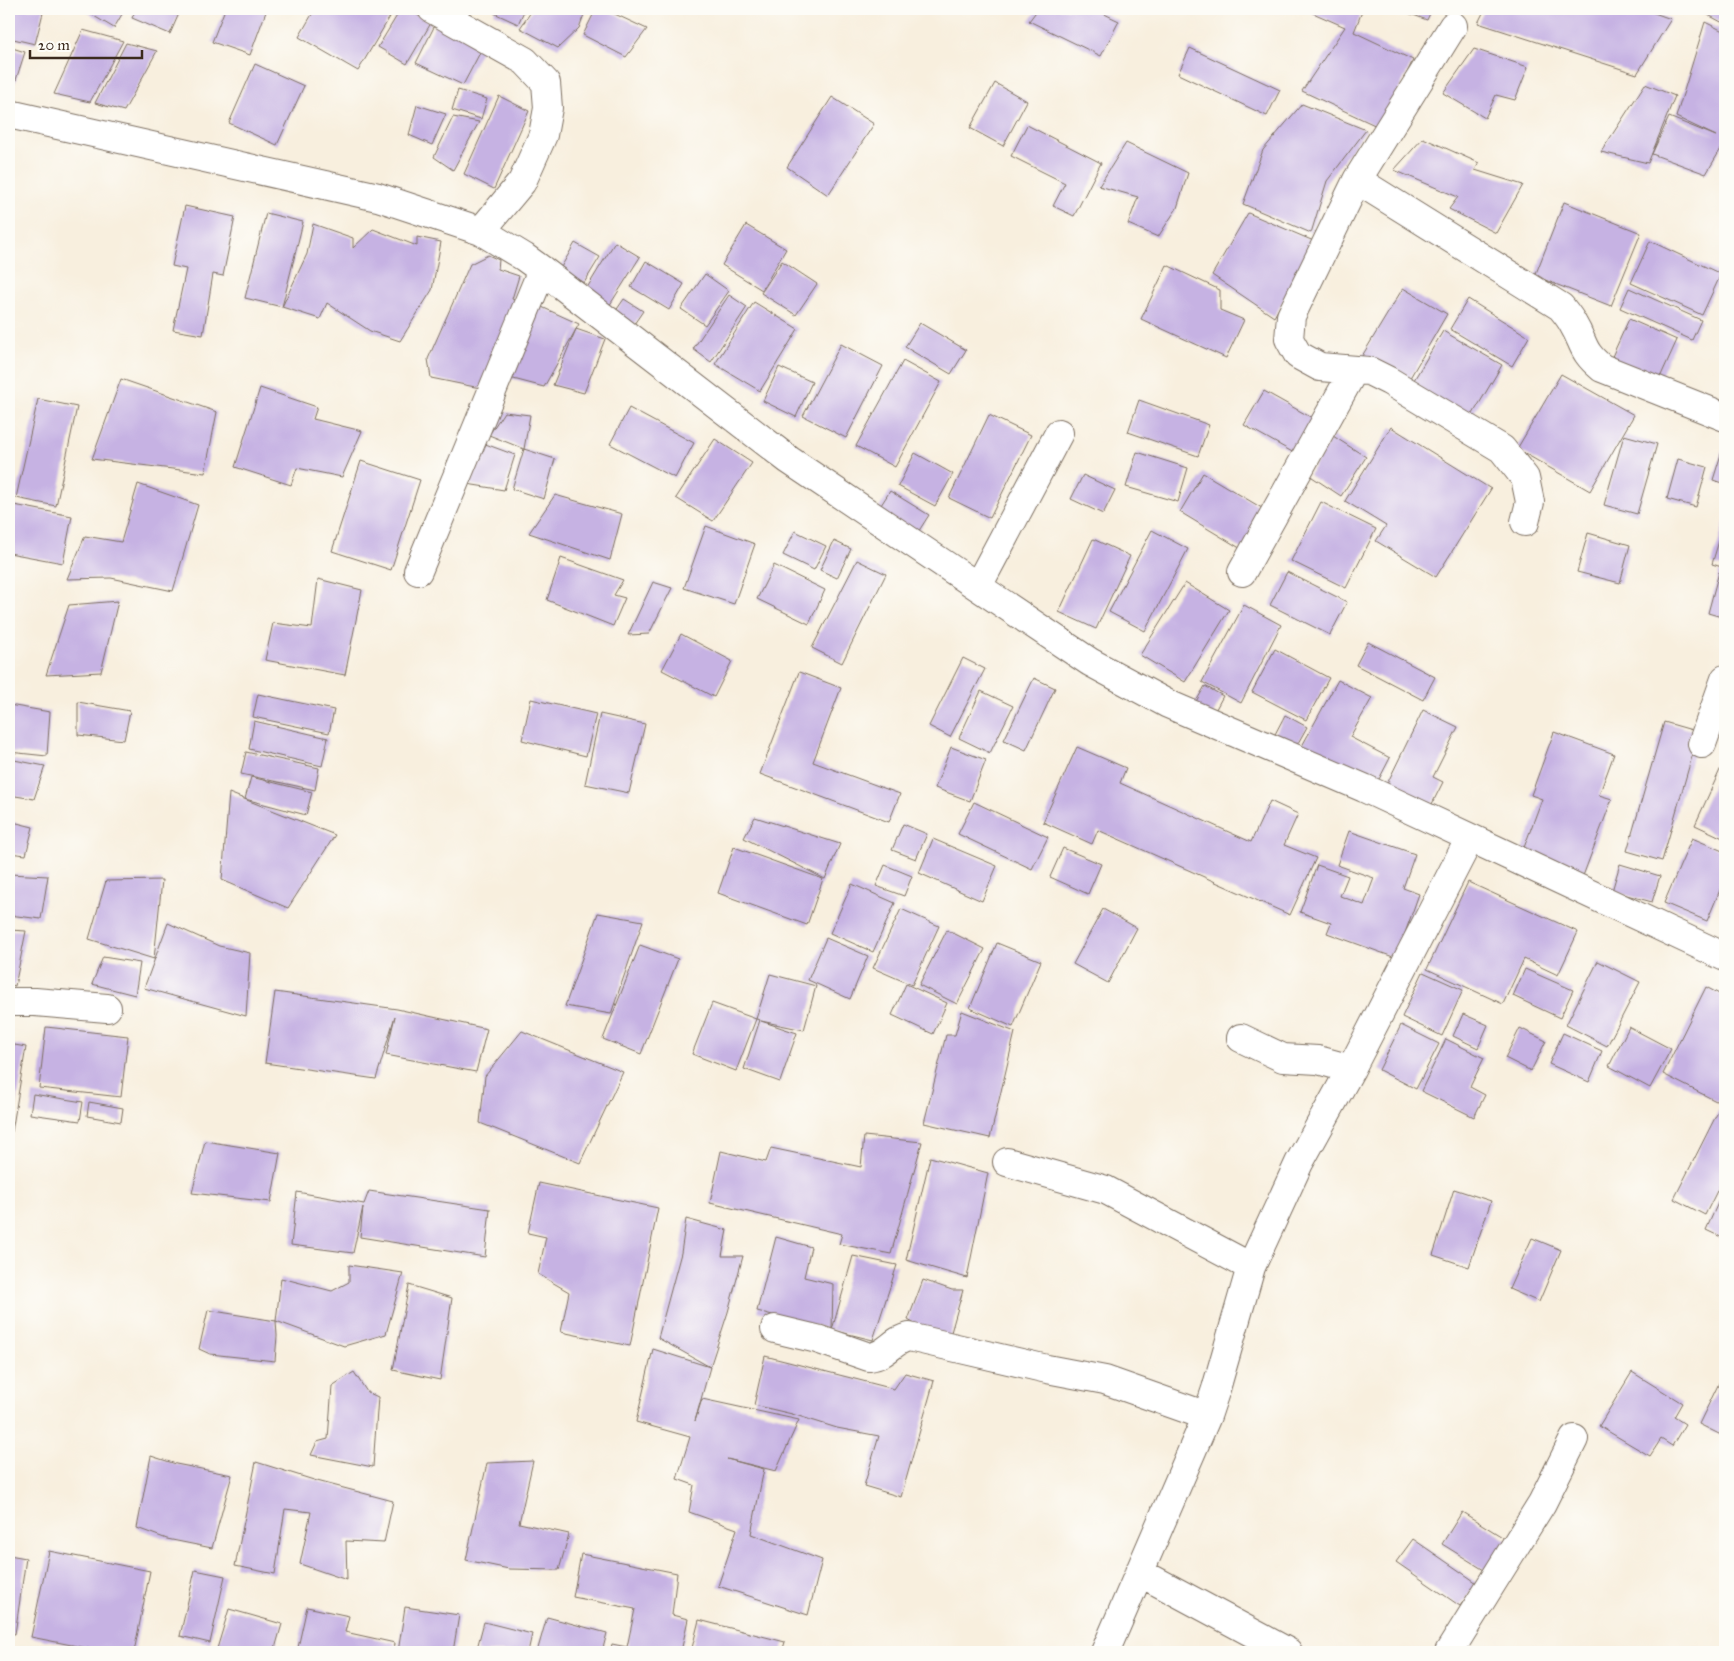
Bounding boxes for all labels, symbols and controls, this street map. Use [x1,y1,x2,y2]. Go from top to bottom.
scale bar [30,28,142,60]
text: 20 m [38,36,70,54]

